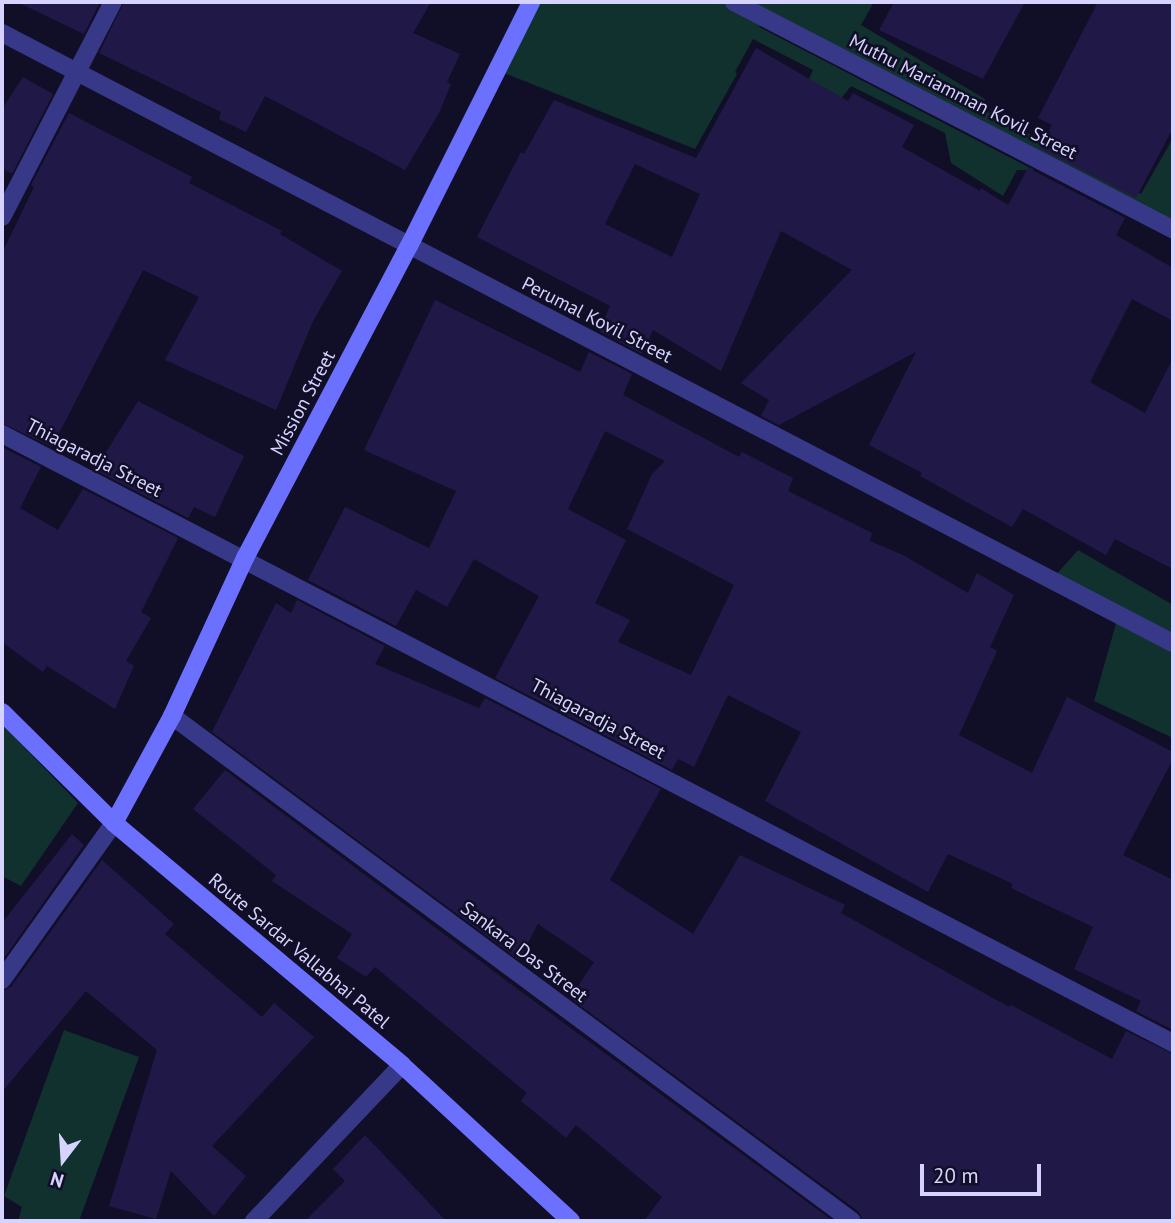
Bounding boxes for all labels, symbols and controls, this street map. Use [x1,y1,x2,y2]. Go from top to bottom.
street label: Muthu Mariamman Kovil Street [845,29,1081,165]
street label: Perumal Kovil Street [518,272,676,368]
street label: Mission Street [266,347,340,459]
street label: Thiagaradja Street [22,414,166,502]
street label: Thiagaradja Street [527,674,669,764]
street label: Route Sardar Vallabhai Patel [204,868,394,1034]
street label: Sankara Das Street [456,897,592,1007]
north arrow [28,1125,98,1195]
scale bar [923,1150,1044,1194]
text: 20 m [933,1162,979,1189]
text: N [47,1167,66,1193]

